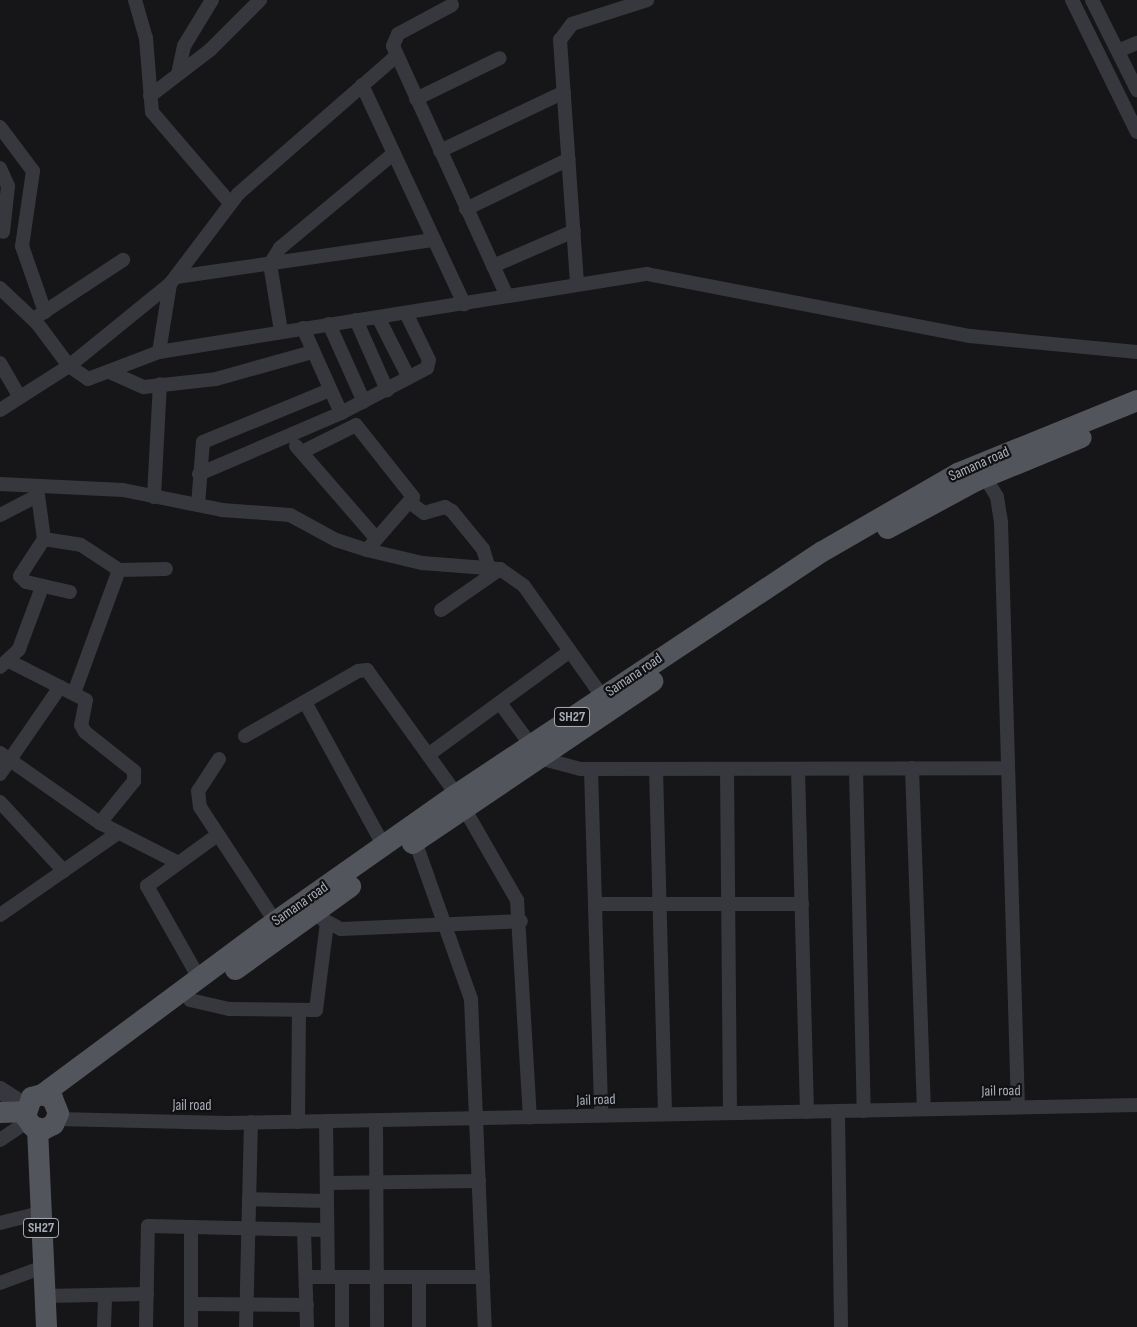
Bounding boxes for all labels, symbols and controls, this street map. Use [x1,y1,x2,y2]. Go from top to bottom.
street label: Samana road [946,443,1012,485]
street label: Samana road [602,650,666,700]
road number: SH27 [553,706,591,729]
street label: Samana road [268,878,332,930]
street label: Jail road [981,1082,1021,1100]
street label: Jail road [576,1090,616,1110]
street label: Jail road [172,1097,212,1115]
road number: SH27 [22,1216,60,1240]

